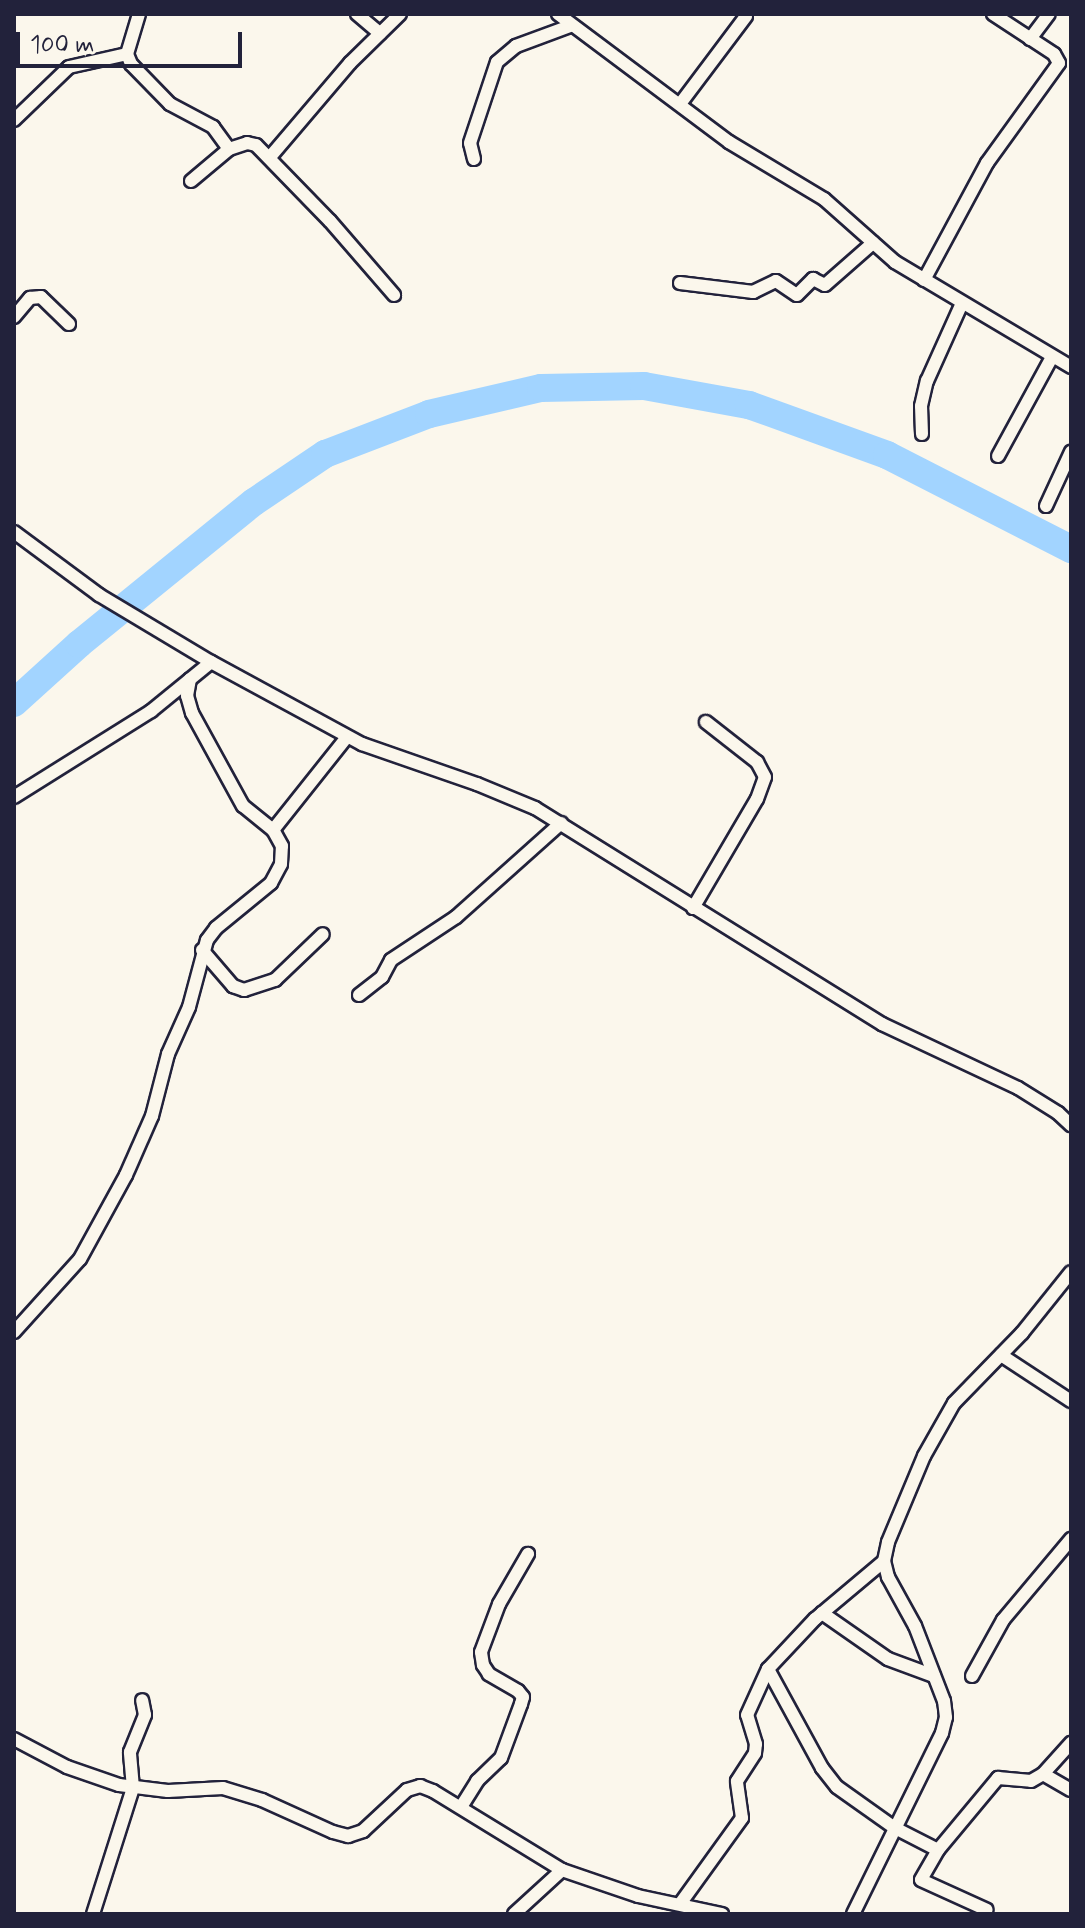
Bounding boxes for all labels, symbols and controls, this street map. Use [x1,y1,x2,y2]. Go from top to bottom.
scale bar [20,16,246,66]
text: 100 m [30,30,94,61]

